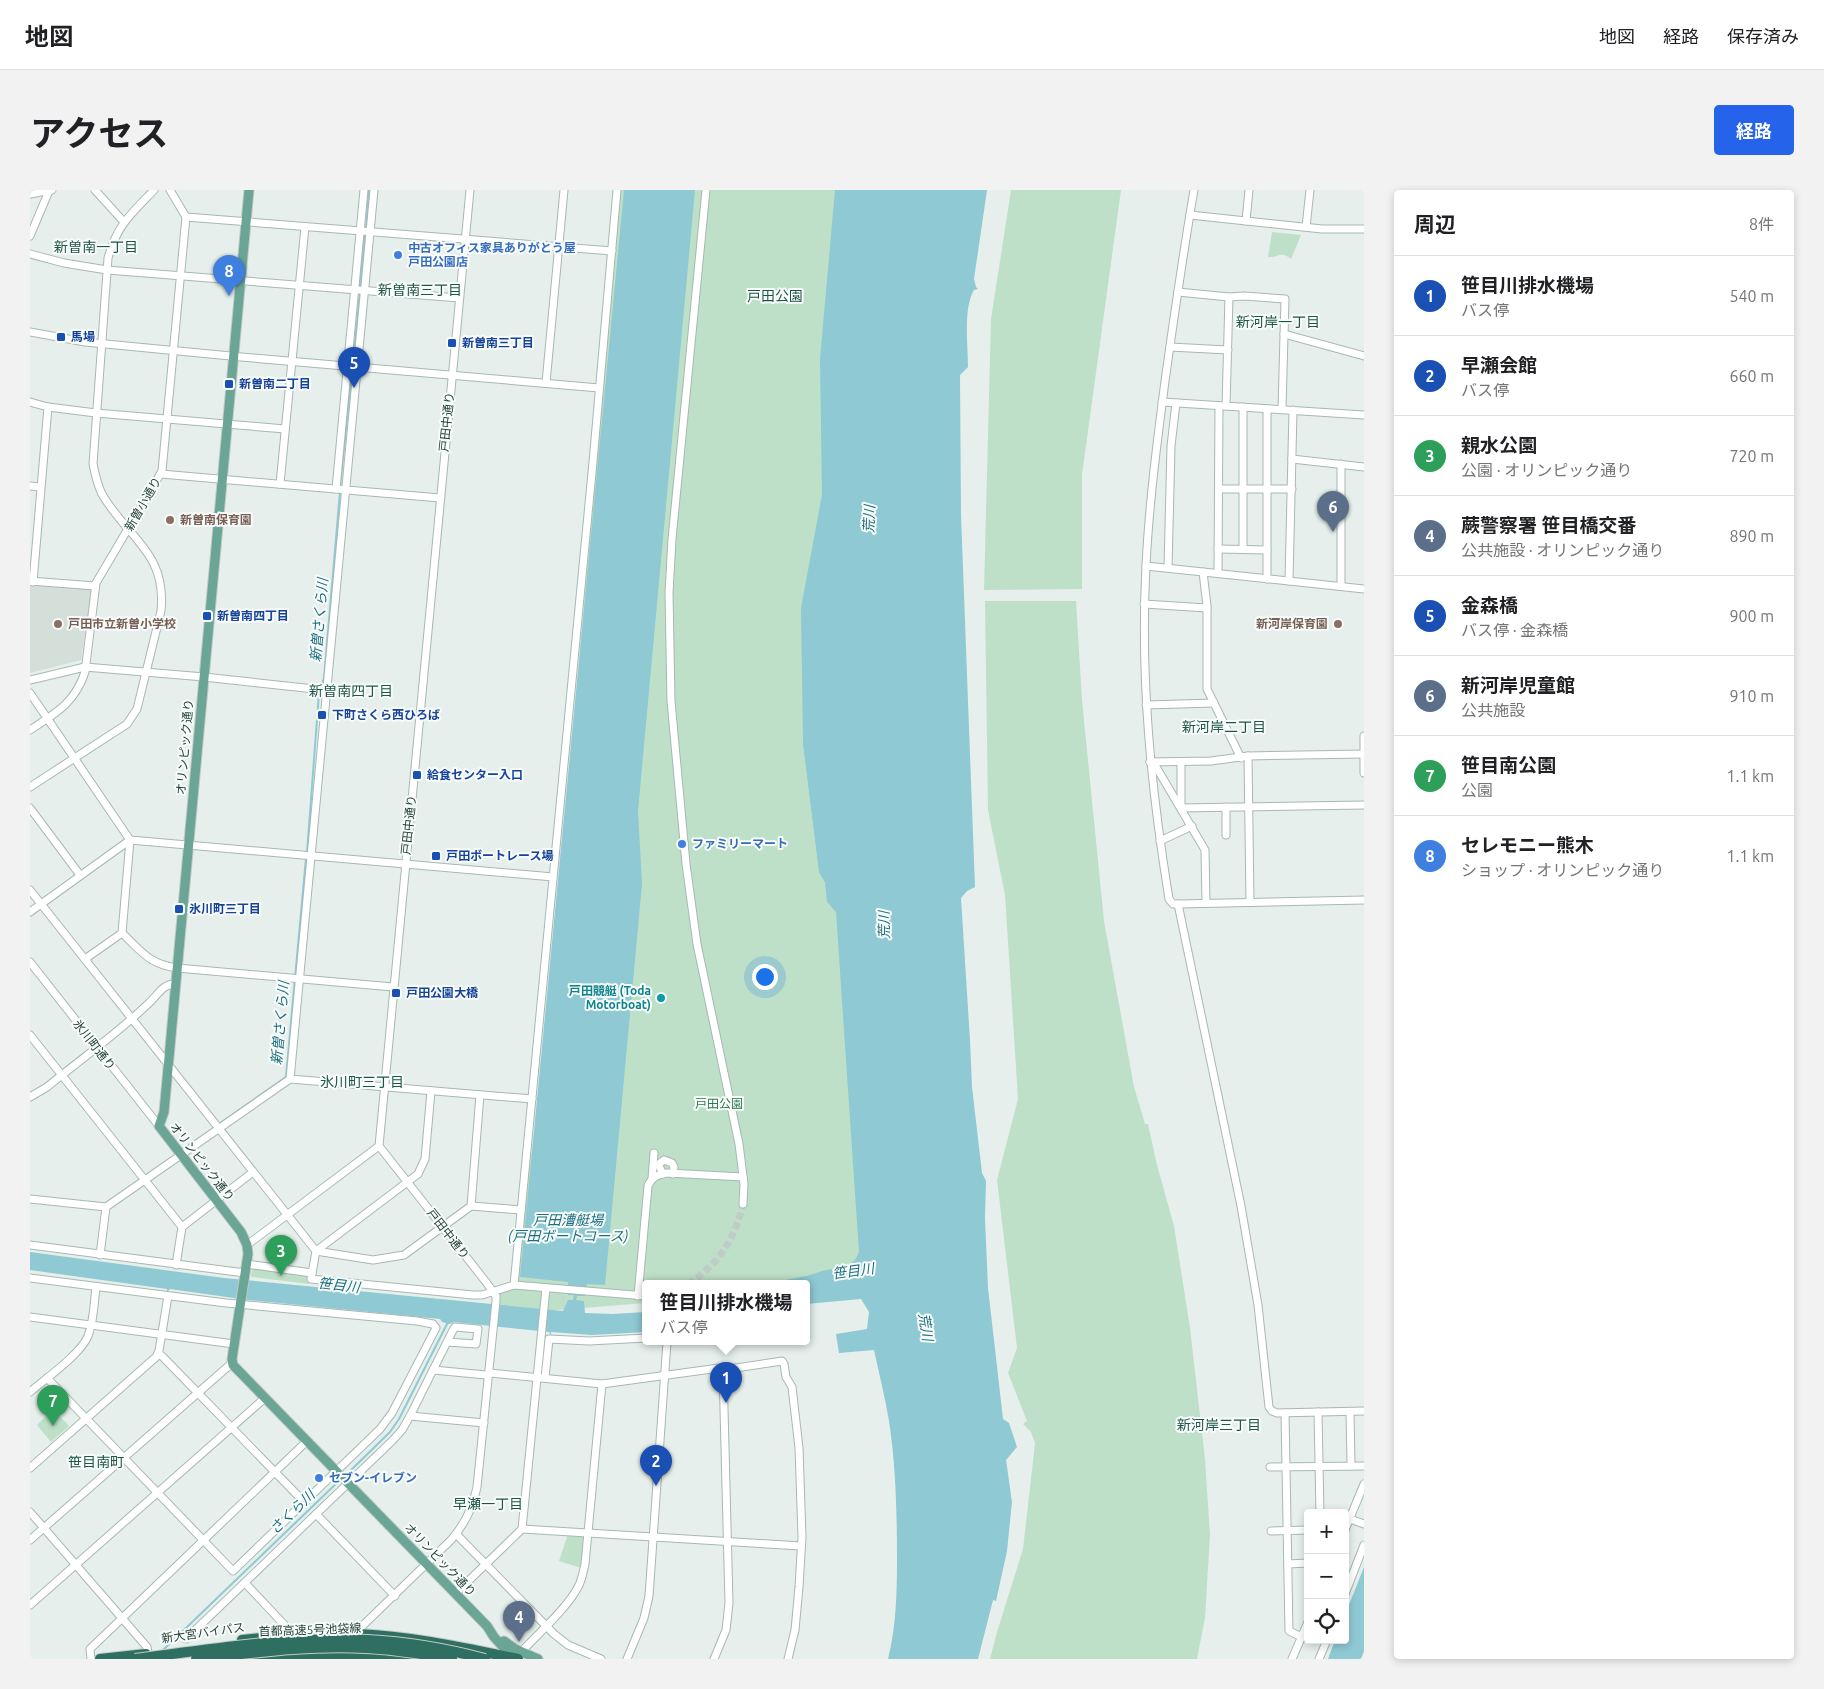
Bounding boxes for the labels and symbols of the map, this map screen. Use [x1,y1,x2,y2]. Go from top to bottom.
district label: 新曽南一丁目 [54,239,138,255]
place label: 中古オフィス家具ありがとう屋 戸田公園店 [408,241,576,268]
marker: 中古オフィス家具ありがとう屋 戸田公園店 [392,249,404,261]
pin: 8 [213,255,245,296]
district label: 新曽南三丁目 [378,282,462,298]
district label: 戸田公園 [747,288,803,304]
district label: 新河岸一丁目 [1236,314,1320,330]
place label: 馬場 [71,330,95,343]
marker: 馬場 [55,331,67,343]
place label: 新曽南三丁目 [462,336,534,349]
marker: 新曽南三丁目 [446,337,458,349]
pin: 5 [338,347,370,388]
place label: 新曽南二丁目 [239,377,311,390]
marker: 新曽南二丁目 [223,378,235,390]
street label: 戸田中通り [437,391,456,452]
street label: 新曽小通り [122,475,163,533]
pin: 6 [1317,491,1349,532]
water label: 荒川 [861,503,878,533]
place label: 新曽南保育園 [180,513,252,526]
marker: 新曽南保育園 [164,514,176,526]
water label: 新曽さくら川 [307,575,331,663]
place label: 新曽南四丁目 [217,609,289,622]
marker: 新曽南四丁目 [201,610,213,622]
place label: 戸田市立新曽小学校 [68,617,176,630]
place label: 新河岸保育園 [1256,617,1328,630]
marker: 戸田市立新曽小学校 [52,618,64,630]
marker: 新河岸保育園 [1332,618,1344,630]
district label: 新曽南四丁目 [309,683,393,699]
street label: オリンピック通り [174,699,195,795]
place label: 下町さくら西ひろば [332,708,440,721]
marker: 下町さくら西ひろば [316,709,328,721]
district label: 新河岸二丁目 [1182,719,1266,735]
place label: 給食センター入口 [427,768,523,781]
marker: 給食センター入口 [411,769,423,781]
street label: 戸田中通り [399,794,418,855]
place label: ファミリーマート [692,837,788,850]
marker: ファミリーマート [676,838,688,850]
place label: 戸田ボートレース場 [446,849,553,862]
marker: 戸田ボートレース場 [430,850,442,862]
place label: 氷川町三丁目 [189,902,261,915]
marker: 氷川町三丁目 [173,903,185,915]
water label: 荒川 [876,909,892,939]
your location [752,964,778,990]
water label: 新曽さくら川 [268,978,292,1066]
place label: 戸田競艇 (Toda Motorboat) [569,984,651,1012]
place label: 戸田公園大橋 [406,986,479,999]
marker: 戸田公園大橋 [390,987,402,999]
marker: 戸田競艇 (Toda Motorboat) [655,992,667,1004]
street label: 氷川町通り [71,1017,118,1072]
district label: 氷川町三丁目 [320,1074,404,1090]
park label: 戸田公園 [695,1097,743,1110]
street label: オリンピック通り [168,1120,237,1204]
street label: 戸田中通り [425,1206,472,1261]
water label: 戸田漕艇場 (戸田ボートコース) [508,1212,628,1244]
pin: 3 [265,1235,297,1276]
water label: 笹目川 [831,1260,877,1282]
water label: 笹目川 [317,1275,363,1296]
water label: 荒川 [916,1312,936,1344]
pin: 1 [710,1362,742,1403]
pin: 7 [37,1385,69,1426]
district label: 新河岸三丁目 [1177,1417,1261,1433]
pin: 2 [640,1445,672,1486]
district label: 笹目南町 [68,1454,124,1470]
place label: セブン-イレブン [329,1471,417,1484]
marker: セブン-イレブン [313,1472,325,1484]
water label: さくら川 [266,1485,319,1537]
district label: 早瀬一丁目 [453,1496,523,1512]
street label: オリンピック通り [402,1521,478,1599]
pin: 4 [503,1601,535,1642]
street label: 新大宮バイパス [161,1620,245,1645]
street label: 首都高速5号池袋線 [258,1621,362,1638]

